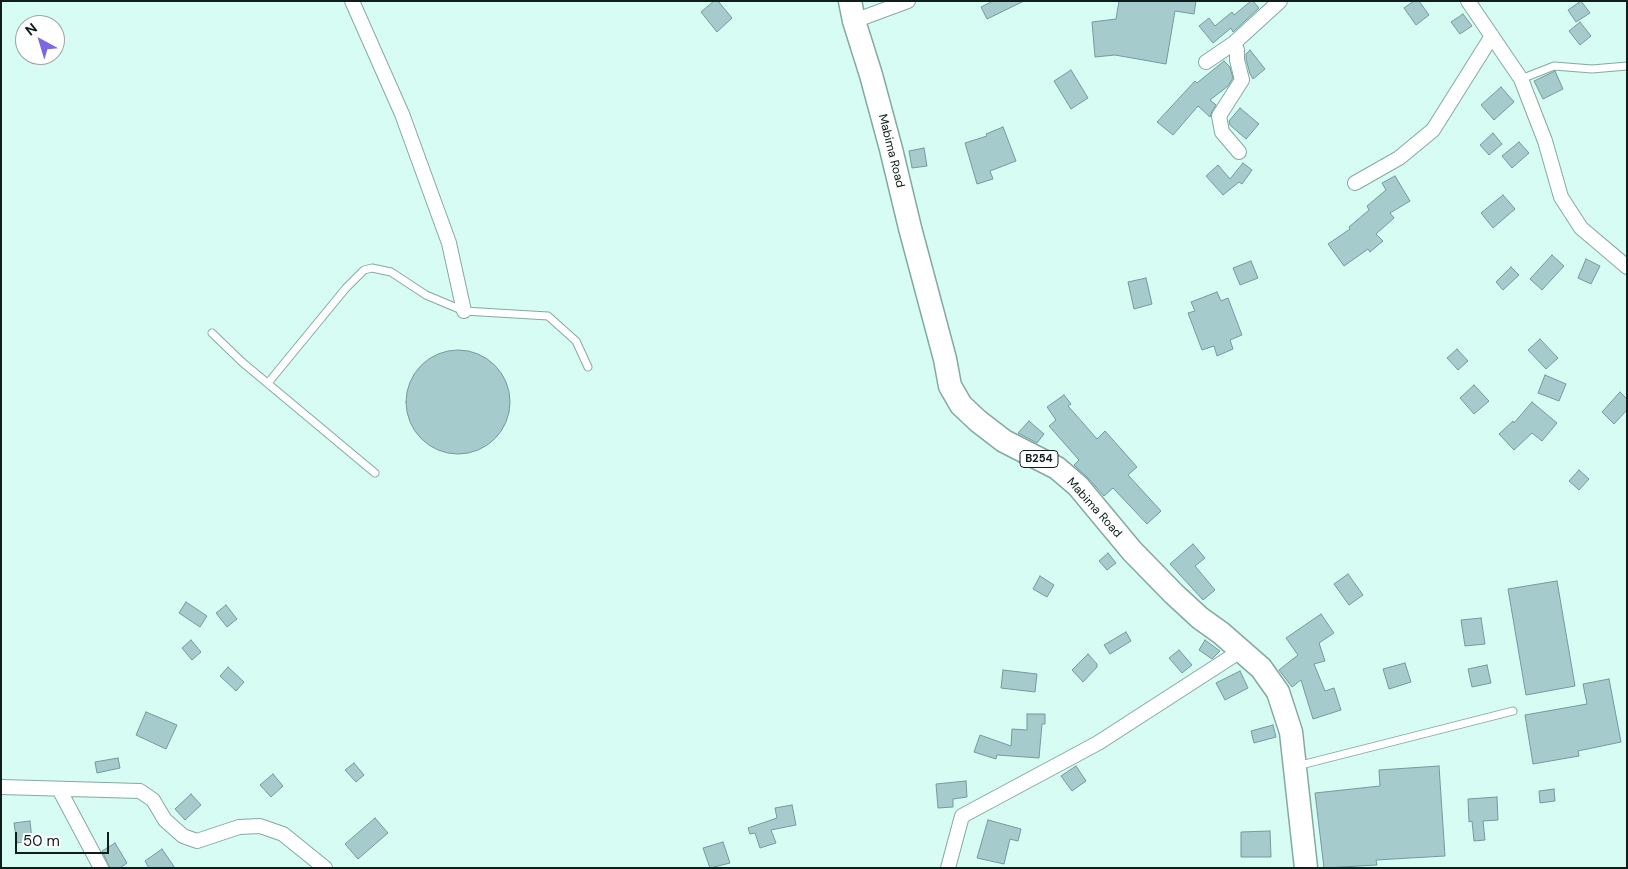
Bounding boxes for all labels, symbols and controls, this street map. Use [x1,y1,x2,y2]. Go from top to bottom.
north arrow [15,15,65,65]
text: N [22,19,41,39]
street label: Mabima Road [875,113,907,189]
road number: B254 [1020,450,1058,468]
street label: Mabima Road [1063,475,1125,541]
scale bar [18,822,111,854]
text: 50 m [23,831,60,851]

